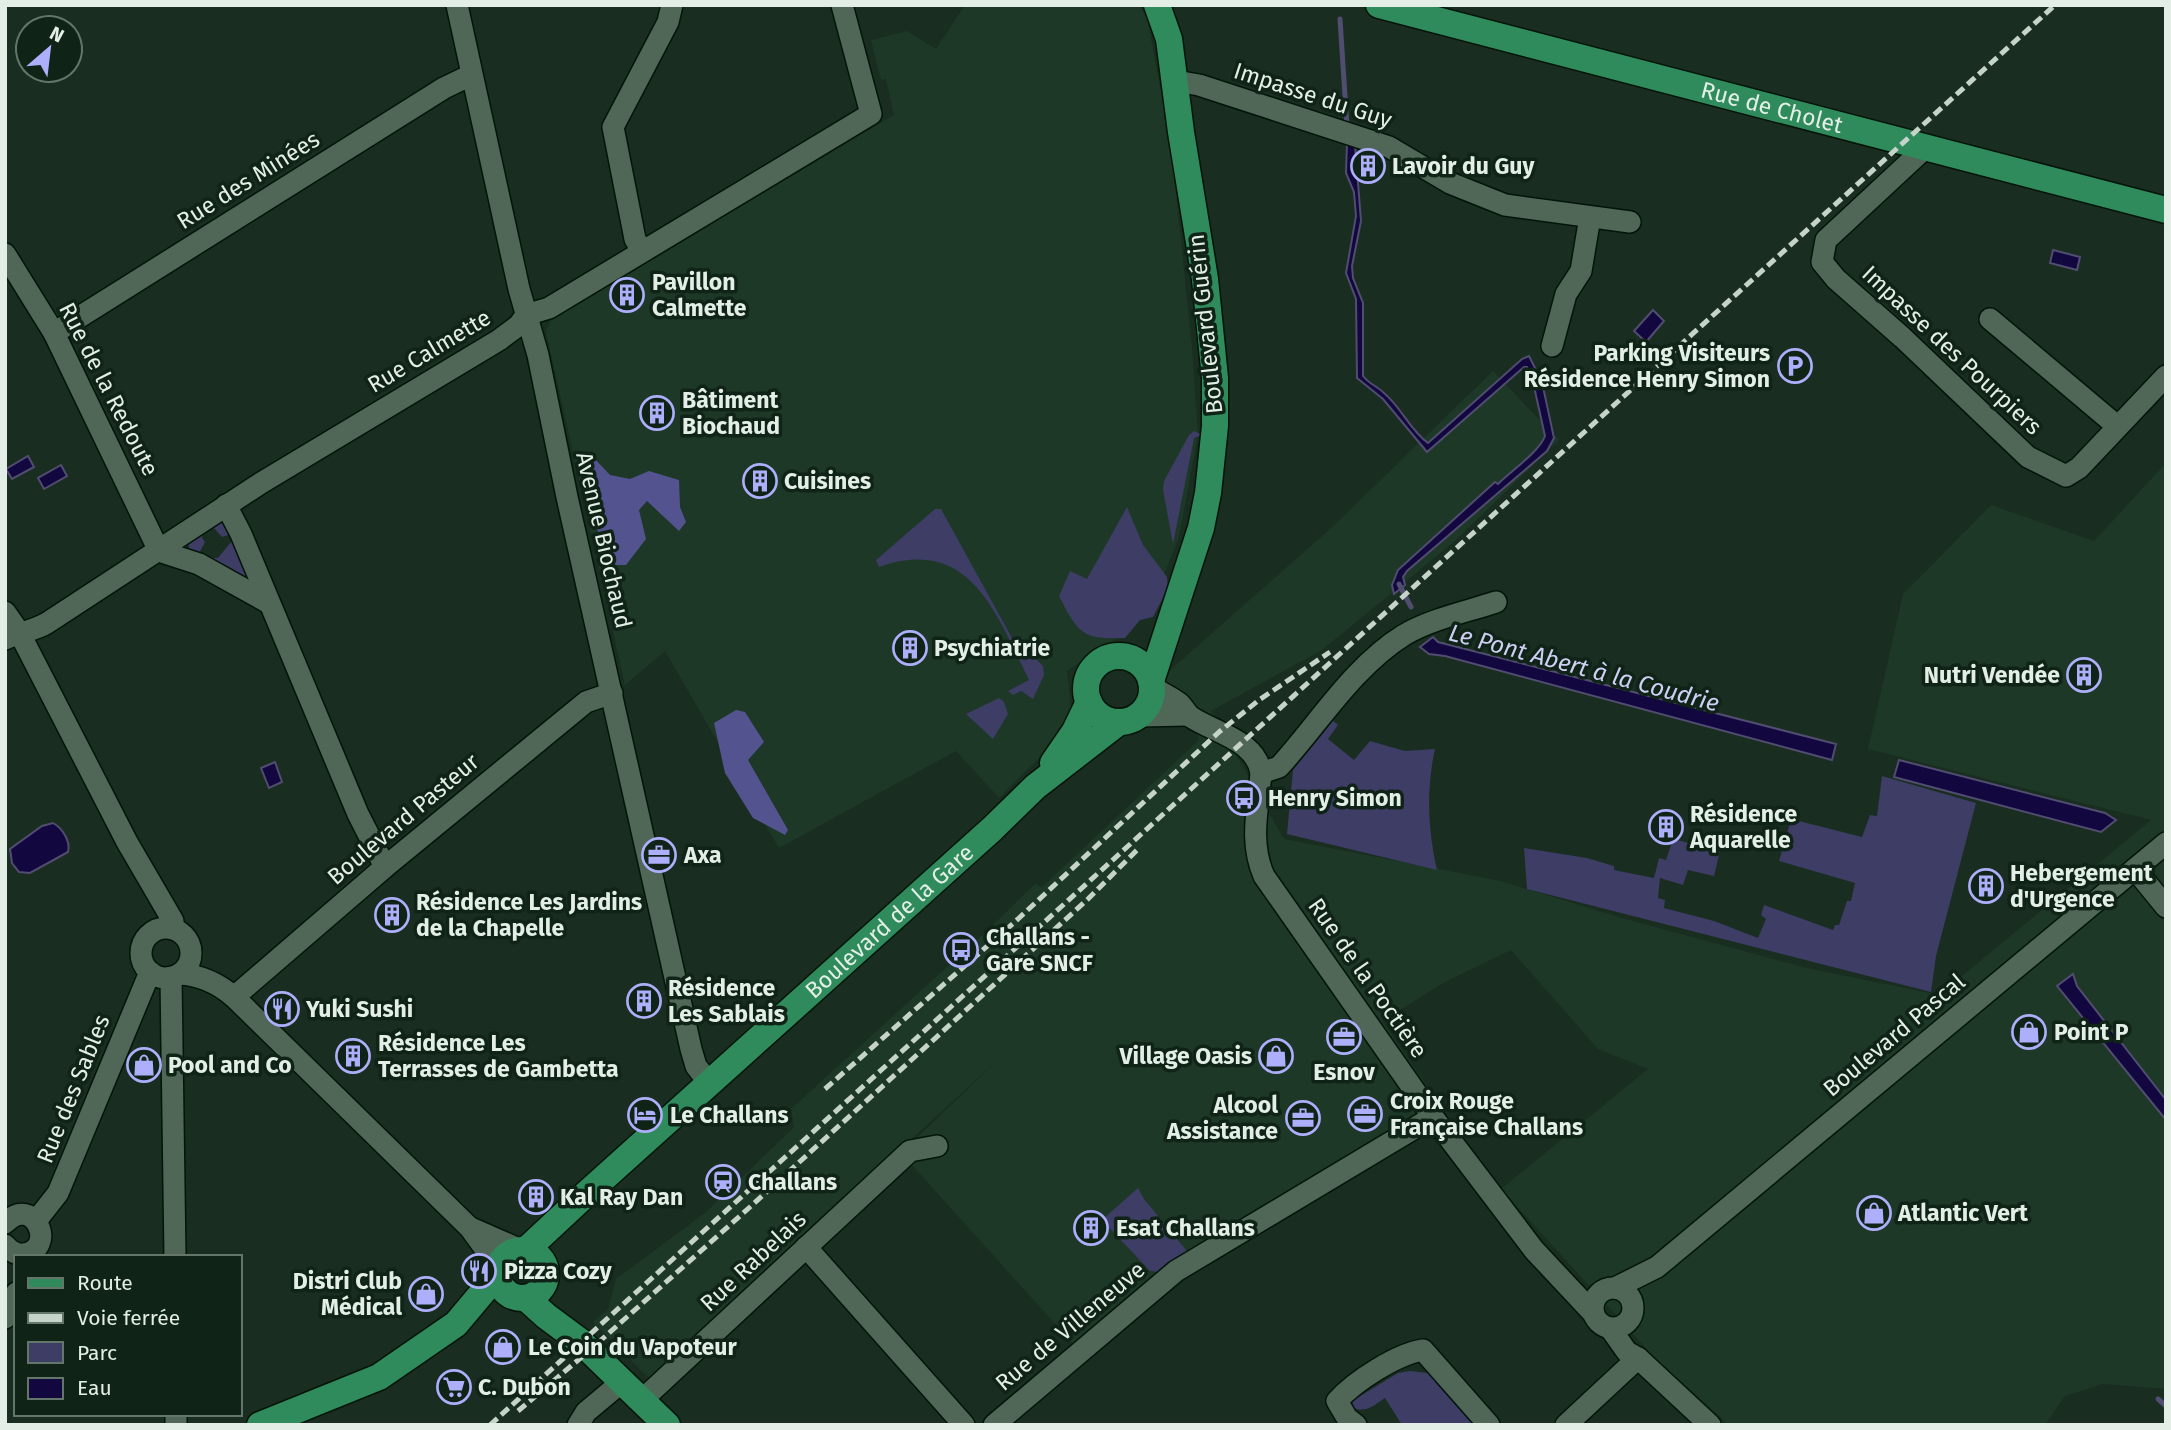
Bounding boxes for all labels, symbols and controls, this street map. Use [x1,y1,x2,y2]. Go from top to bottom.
north arrow [14,14,84,84]
text: N [46,21,68,48]
street label: Impasse du Guy [1230,56,1396,134]
street label: Rue de Cholet [1698,75,1846,139]
street label: Rue des Minées [172,125,324,235]
building icon: Lavoir du Guy [1349,147,1387,185]
place label: Lavoir du Guy [1392,152,1535,180]
street label: Boulevard Guérin [1182,233,1228,415]
street label: Impasse des Pourpiers [1856,259,2048,441]
place label: Pavillon Calmette [652,268,747,322]
building icon: Pavillon Calmette [608,276,646,314]
street label: Rue de la Redoute [53,298,165,480]
street label: Rue Calmette [362,303,496,399]
place label: Parking Visiteurs Résidence Henry Simon [1524,339,1770,393]
parking icon: Parking Visiteurs Résidence Henry Simon [1776,347,1814,385]
place label: Bâtiment Biochaud [682,386,780,440]
building icon: Bâtiment Biochaud [638,394,676,432]
street label: Avenue Biochaud [570,449,638,631]
building icon: Cuisines [741,462,779,500]
place label: Cuisines [784,467,871,495]
water label: Le Pont Abert à la Coudrie [1446,618,1722,718]
building icon: Psychiatrie [891,629,929,667]
place label: Psychiatrie [934,634,1051,662]
building icon: Nutri Vendée [2065,656,2103,694]
place label: Nutri Vendée [1924,661,2060,689]
street label: Boulevard Pasteur [322,747,485,891]
bus stop icon: Henry Simon [1225,779,1263,817]
place label: Henry Simon [1268,784,1402,812]
place label: Résidence Aquarelle [1689,800,1797,854]
building icon: Résidence Aquarelle [1647,808,1685,846]
office icon: Axa [640,836,678,874]
street label: Boulevard de la Gare [799,838,979,1004]
place label: Axa [683,841,722,869]
place label: Hebergement d'Urgence [2010,859,2154,913]
building icon: Hebergement d'Urgence [1967,867,2005,905]
place label: Résidence Les Jardins de la Chapelle [416,888,642,942]
street label: Rue de la Poctière [1302,893,1434,1063]
building icon: Résidence Les Jardins de la Chapelle [373,896,411,934]
place label: Challans - Gare SNCF [986,923,1093,977]
bus stop icon: Challans - Gare SNCF [942,931,980,969]
street label: Boulevard Pascal [1817,967,1971,1102]
place label: Résidence Les Sablais [668,974,785,1028]
building icon: Résidence Les Sablais [625,982,663,1020]
restaurant icon: Yuki Sushi [263,990,301,1028]
place label: Yuki Sushi [305,995,413,1023]
street label: Rue des Sables [30,1011,116,1167]
shop icon: Point P [2010,1013,2048,1051]
office icon: Esnov [1325,1018,1363,1056]
place label: Point P [2054,1018,2129,1046]
place label: Résidence Les Terrasses de Gambetta [378,1029,619,1083]
building icon: Résidence Les Terrasses de Gambetta [334,1037,372,1075]
shop icon: Village Oasis [1257,1037,1295,1075]
place label: Village Oasis [1118,1042,1252,1070]
shop icon: Pool and Co [125,1046,163,1084]
place label: Pool and Co [168,1051,292,1079]
place label: Esnov [1313,1058,1375,1086]
place label: Croix Rouge Française Challans [1390,1087,1583,1142]
place label: Alcool Assistance [1166,1091,1278,1145]
office icon: Croix Rouge Française Challans [1346,1095,1384,1133]
hotel icon: Le Challans [626,1096,664,1134]
office icon: Alcool Assistance [1284,1099,1322,1137]
place label: Le Challans [670,1101,789,1129]
station icon: Challans [704,1163,742,1201]
place label: Challans [748,1168,837,1196]
building icon: Kal Ray Dan [517,1178,555,1216]
place label: Kal Ray Dan [560,1183,683,1211]
shop icon: Atlantic Vert [1855,1194,1893,1232]
place label: Atlantic Vert [1897,1199,2029,1227]
street label: Rue Rabelais [694,1205,812,1317]
building icon: Esat Challans [1072,1209,1110,1247]
place label: Esat Challans [1116,1214,1255,1242]
restaurant icon: Pizza Cozy [460,1252,498,1290]
legend [14,1255,242,1416]
street label: Rue de Villeneuve [990,1255,1150,1397]
place label: Pizza Cozy [504,1257,613,1285]
place label: Distri Club Médical [293,1267,402,1321]
text: Route [77,1270,133,1296]
shop icon: Distri Club Médical [407,1275,445,1313]
text: Voie ferrée [77,1305,180,1331]
shop icon: Le Coin du Vapoteur [484,1328,522,1366]
place label: Le Coin du Vapoteur [528,1333,737,1361]
text: Parc [77,1340,117,1366]
supermarket icon: C. Dubon [435,1368,473,1406]
place label: C. Dubon [478,1373,571,1401]
text: Eau [77,1375,112,1401]

